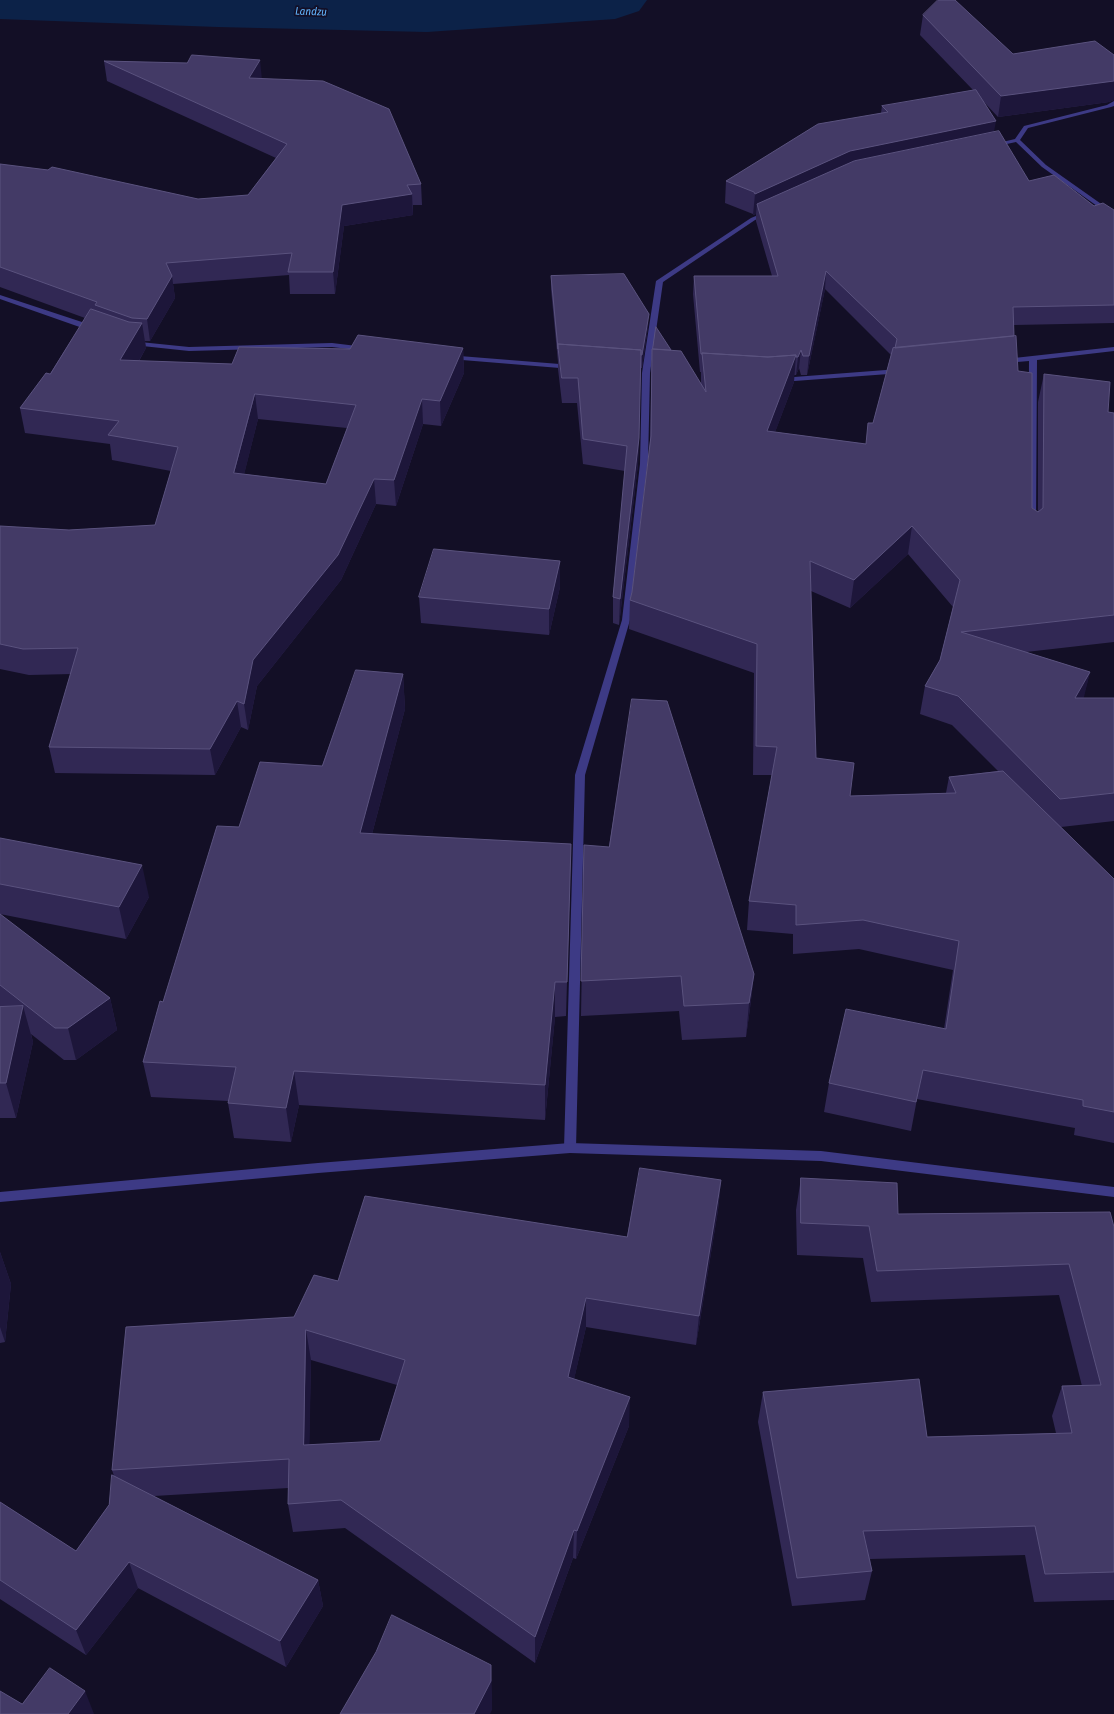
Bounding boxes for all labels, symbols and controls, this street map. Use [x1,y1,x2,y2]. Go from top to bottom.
water label: Landzu [295,5,327,19]

